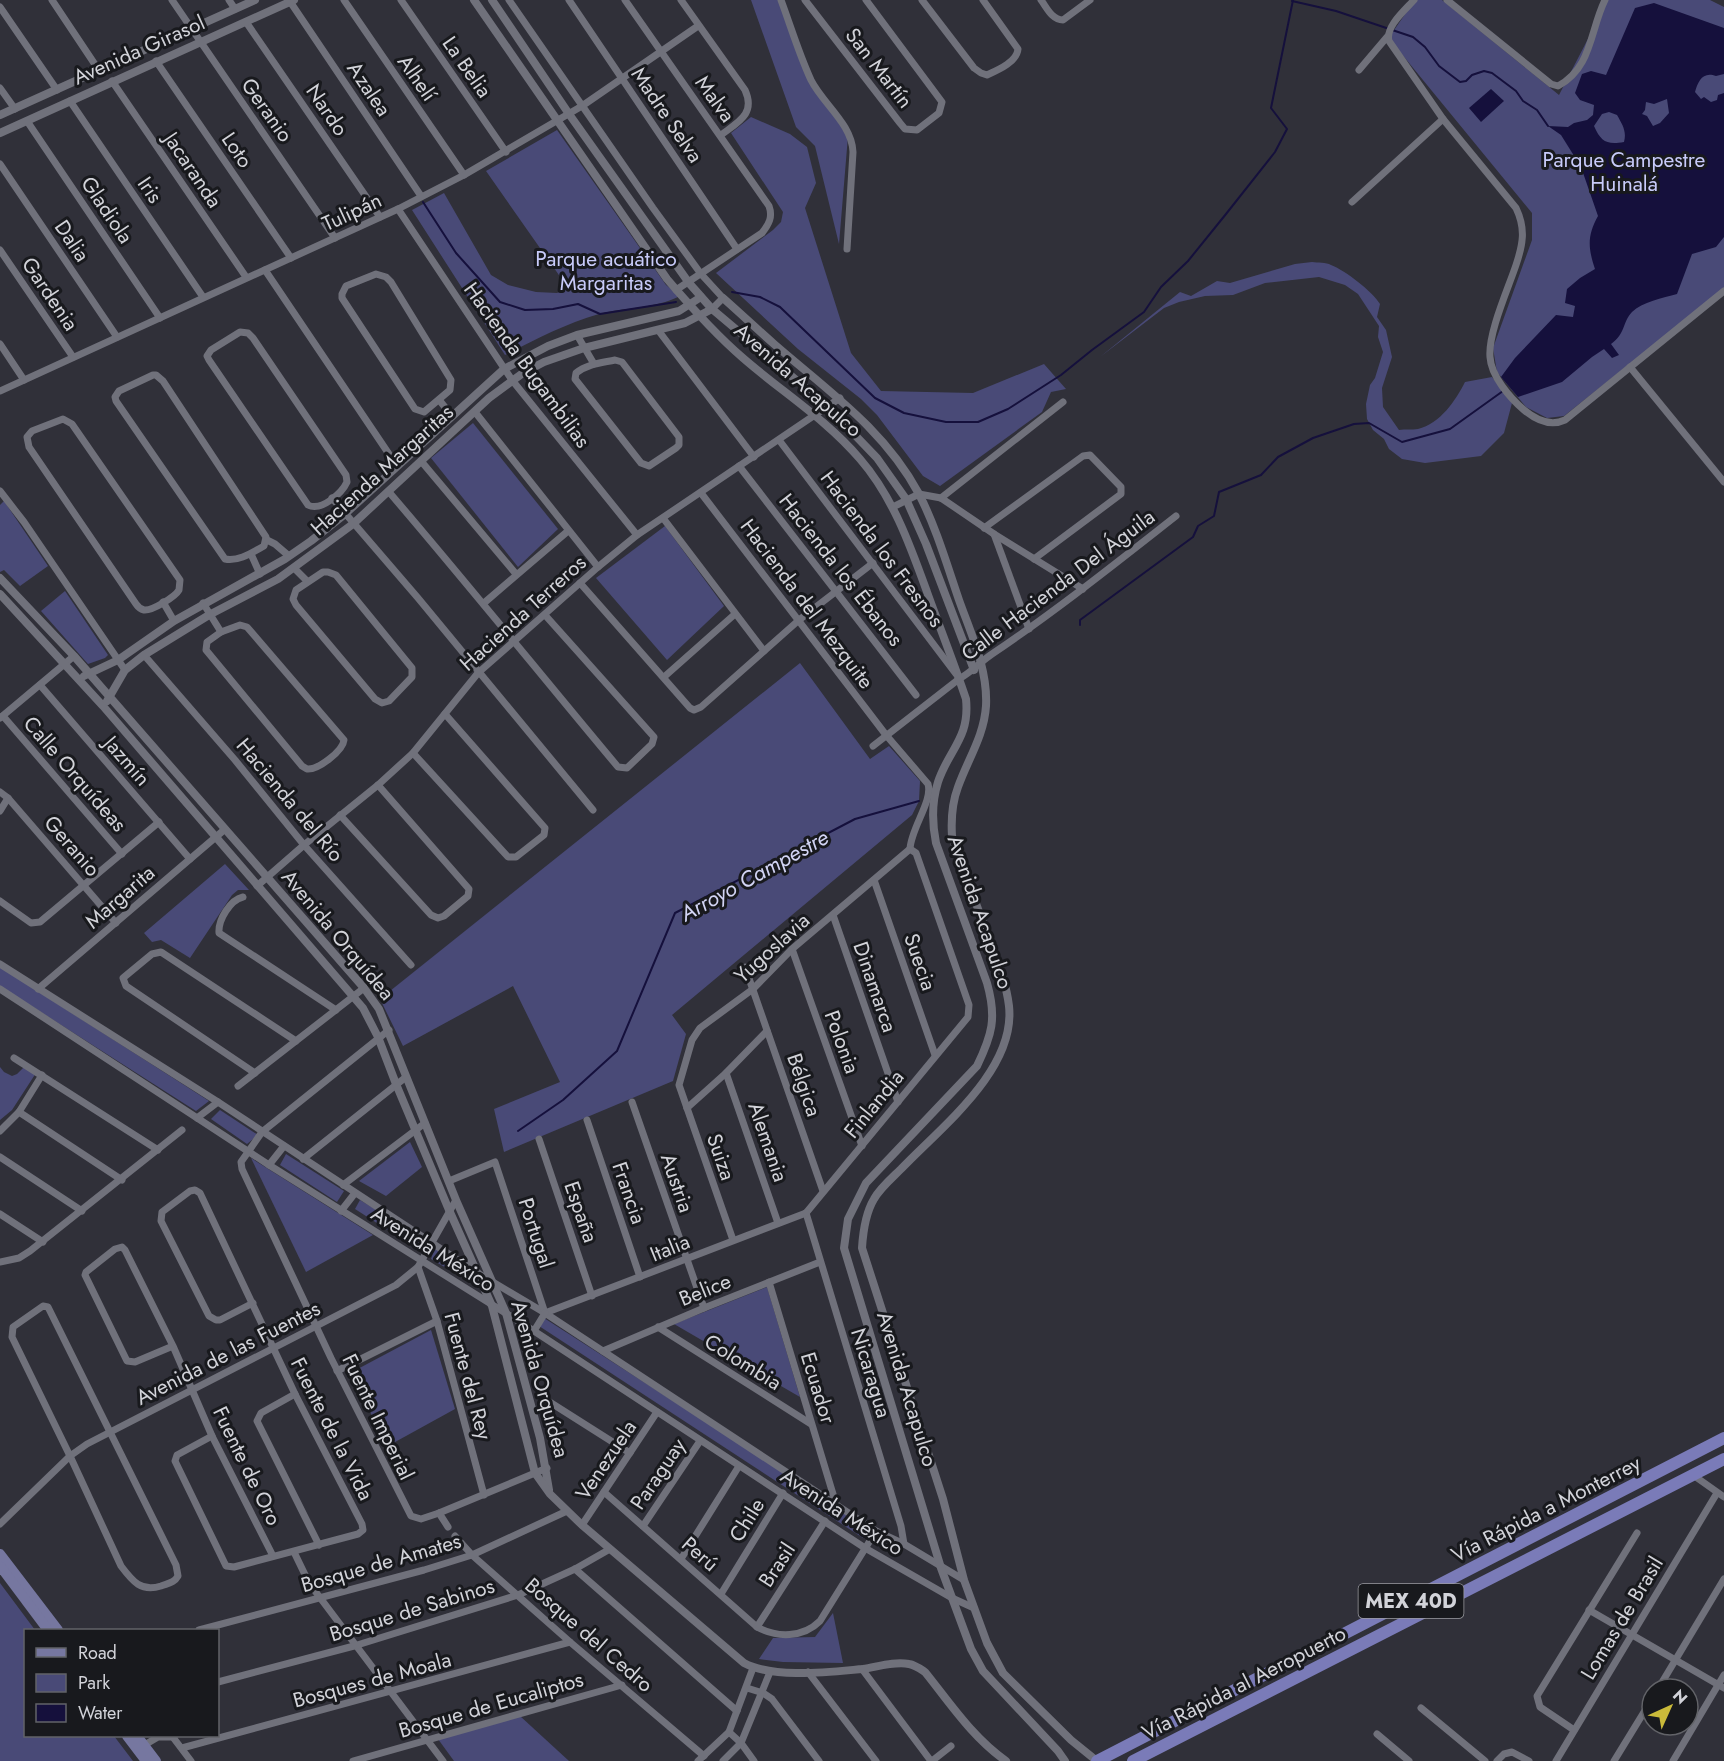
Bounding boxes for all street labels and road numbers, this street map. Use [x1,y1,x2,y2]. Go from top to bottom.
street label: Avenida Girasol [68,8,210,92]
street label: San Martín [838,21,920,115]
street label: La Belia [435,30,499,104]
street label: Alhelí [390,49,445,109]
street label: Azalea [340,56,398,122]
street label: Madre Selva [624,61,710,169]
street label: Malva [688,69,742,129]
street label: Geranio [234,72,300,148]
street label: Nardo [299,78,355,142]
street label: Jacaranda [155,124,229,214]
street label: Loto [214,126,260,174]
street label: Gladiola [74,171,140,249]
street label: Iris [130,171,170,209]
street label: Tulipán [317,185,387,239]
street label: Dalia [47,214,97,268]
street label: Gardenia [14,251,86,337]
street label: Hacienda Bugambilias [457,276,597,454]
street label: Avenida Acapulco [728,316,868,444]
street label: Hacienda Margaritas [304,398,460,542]
street label: Hacienda los Fresnos [813,464,951,634]
street label: Hacienda los Ébanos [772,487,910,653]
street label: Calle Hacienda Del Águila [955,502,1161,668]
street label: Hacienda del Mezquite [733,513,881,695]
street label: Hacienda Terreros [453,548,593,678]
street label: Calle Orquídeas [16,710,134,838]
street label: Jazmín [95,727,157,793]
street label: Hacienda del Río [229,732,351,868]
street label: Geranio [37,809,107,883]
street label: Avenida Acapulco [940,831,1020,993]
street label: Margarita [79,858,161,936]
street label: Avenida Orquídea [274,863,402,1007]
street label: Yugoslavia [728,906,816,990]
street label: Suecia [896,929,944,995]
street label: Dinamarca [845,937,905,1037]
street label: Polonia [817,1006,867,1078]
street label: Bélgica [779,1049,829,1121]
street label: Finlandia [837,1063,911,1145]
street label: Alemania [740,1098,796,1186]
street label: Suiza [699,1130,743,1184]
street label: Austria [653,1149,701,1217]
street label: Francia [604,1158,654,1228]
street label: España [557,1177,605,1247]
street label: Portugal [511,1194,561,1272]
street label: Avenida México [365,1199,501,1299]
street label: Italia [646,1226,694,1270]
street label: Belice [674,1266,736,1314]
street label: Avenida de las Fuentes [131,1293,325,1413]
street label: Avenida Orquídea [503,1297,577,1461]
street label: Avenida Acapulco [869,1308,945,1470]
street label: Fuente del Rey [437,1309,500,1444]
street label: Nicaragua [843,1324,899,1422]
street label: Colombia [699,1326,787,1398]
street label: Fuente Imperial [334,1349,422,1485]
street label: Ecuador [793,1349,843,1428]
street label: Fuente de la Vida [283,1352,381,1506]
street label: Fuente de Oro [205,1401,289,1531]
street label: Venezuela [568,1414,644,1506]
street label: Paraguay [623,1432,693,1516]
street label: Vía Rápida a Monterrey [1446,1448,1647,1570]
street label: Avenida México [775,1461,909,1563]
street label: Chile [722,1492,772,1548]
street label: Bosque de Amates [297,1526,465,1600]
street label: Perú [675,1530,725,1578]
street label: Brasil [751,1537,803,1593]
street label: Lomas de Brasil [1573,1551,1671,1685]
street label: Bosque de Sabinos [326,1571,498,1649]
street label: Bosque del Cedro [518,1571,660,1699]
road number: MEX 40D [1358,1584,1464,1618]
street label: Vía Rápida al Aeropuerto [1137,1619,1351,1747]
street label: Bosques de Moala [289,1644,455,1716]
street label: Bosque de Eucaliptos [395,1664,587,1746]

